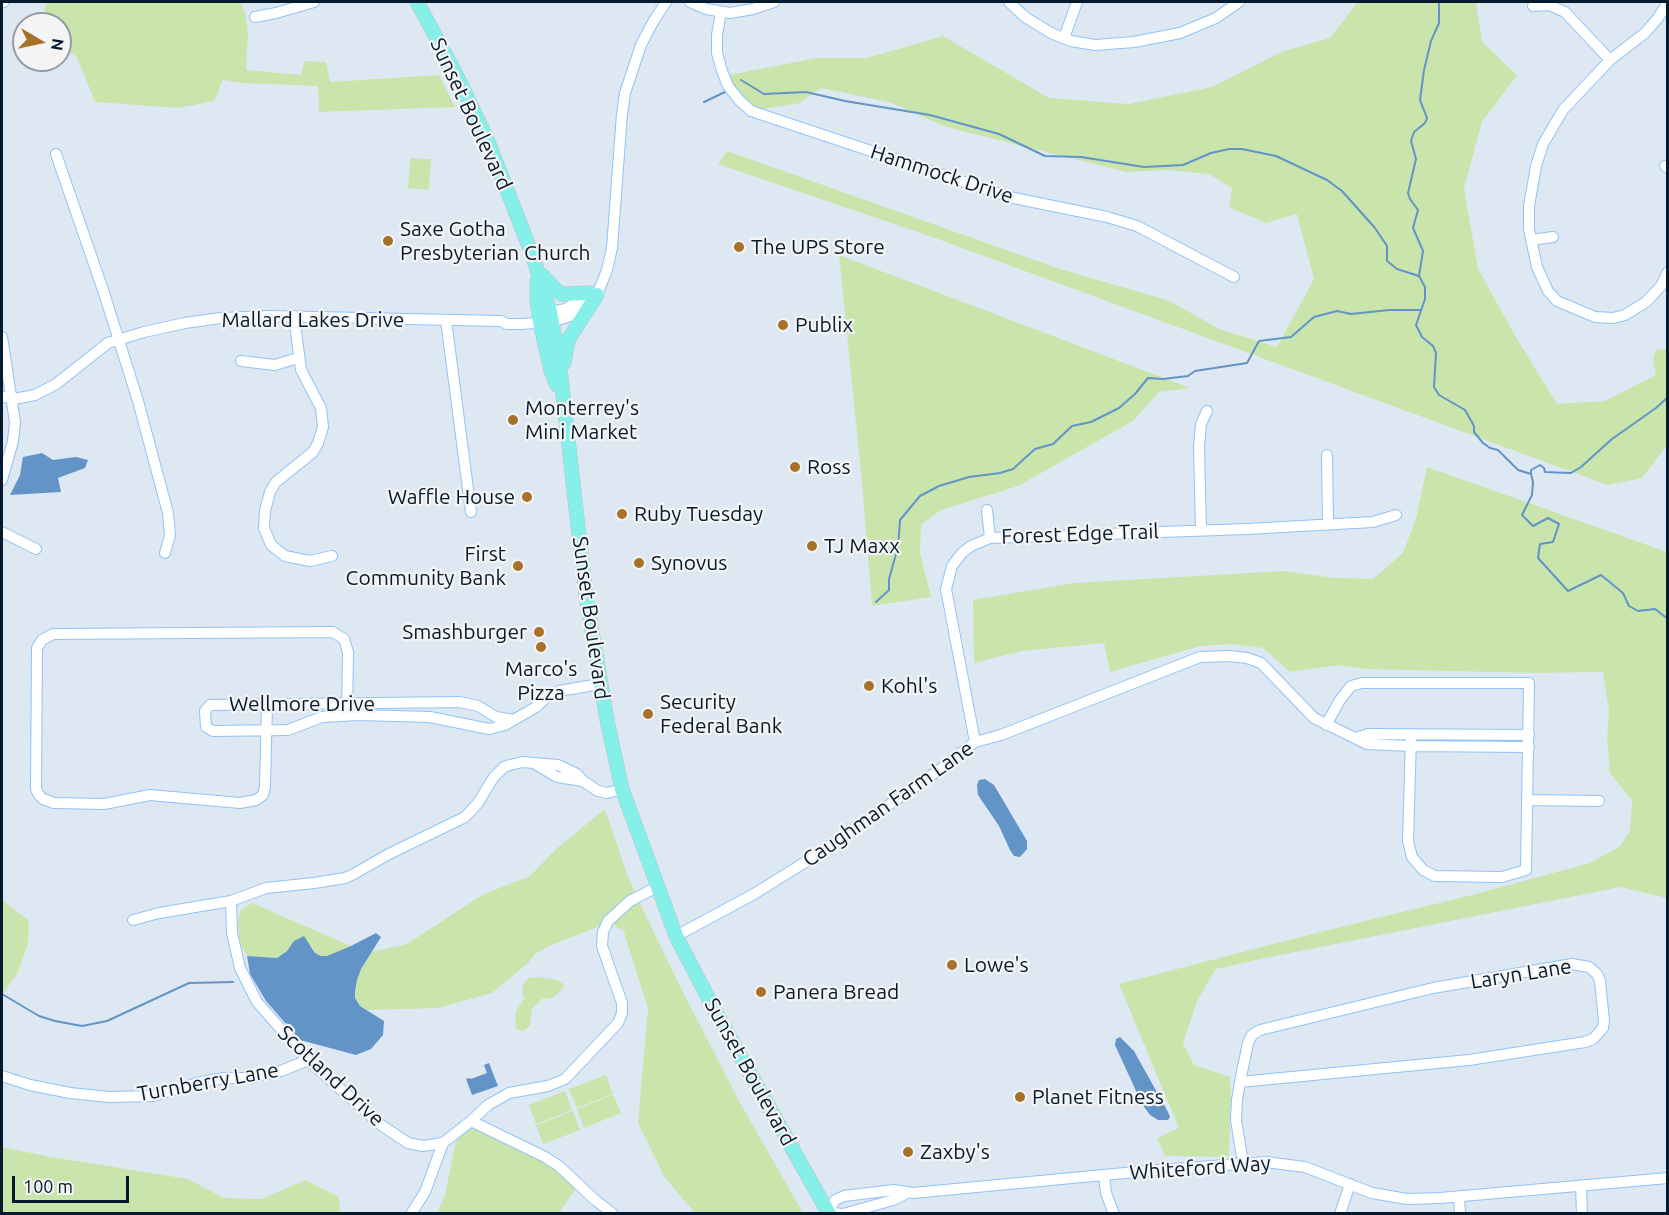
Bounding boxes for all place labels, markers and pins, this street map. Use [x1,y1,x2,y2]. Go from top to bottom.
place label: Saxe Gotha Presbyterian Church [400,216,591,266]
marker: Saxe Gotha Presbyterian Church [381,234,395,248]
place label: The UPS Store [751,234,885,260]
marker: The UPS Store [732,240,746,254]
place label: Publix [795,312,853,338]
marker: Publix [776,318,790,332]
place label: Monterrey's Mini Market [525,395,639,445]
marker: Monterrey's Mini Market [506,413,520,427]
place label: Ross [807,454,851,480]
marker: Ross [788,460,802,474]
place label: Waffle House [388,484,515,510]
marker: Waffle House [520,490,534,504]
place label: Ruby Tuesday [634,501,763,527]
marker: Ruby Tuesday [615,507,629,521]
place label: TJ Maxx [824,533,900,559]
marker: TJ Maxx [805,539,819,553]
place label: First Community Bank [346,541,506,591]
place label: Synovus [651,550,727,576]
marker: Synovus [632,556,646,570]
marker: First Community Bank [511,559,525,573]
place label: Smashburger [402,619,527,645]
marker: Smashburger [532,625,546,639]
marker: Marco's Pizza [534,640,548,654]
place label: Marco's Pizza [505,656,577,706]
place label: Kohl's [881,673,937,699]
marker: Kohl's [862,679,876,693]
place label: Security Federal Bank [660,689,782,739]
marker: Security Federal Bank [641,707,655,721]
place label: Lowe's [964,952,1029,978]
marker: Lowe's [945,958,959,972]
place label: Panera Bread [773,979,899,1005]
marker: Panera Bread [754,985,768,999]
place label: Planet Fitness [1032,1084,1164,1110]
marker: Planet Fitness [1013,1090,1027,1104]
place label: Zaxby's [920,1139,990,1165]
marker: Zaxby's [901,1145,915,1159]

